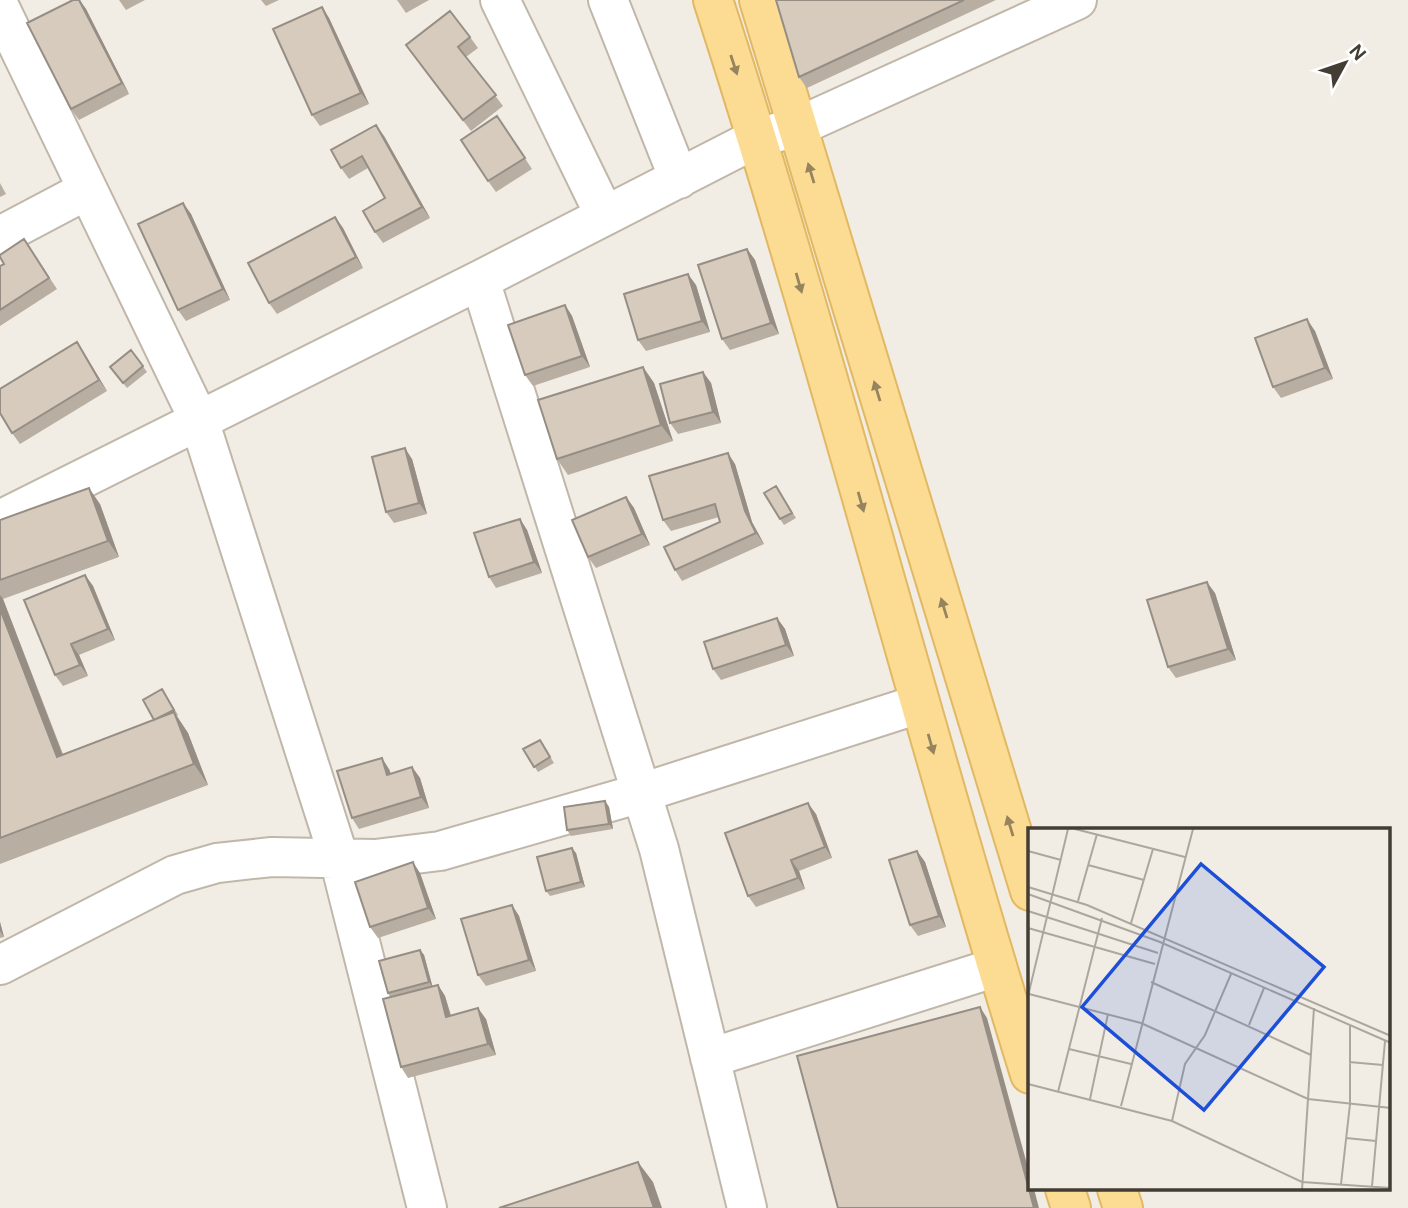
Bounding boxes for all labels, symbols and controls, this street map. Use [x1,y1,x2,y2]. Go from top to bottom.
north arrow [1310,28,1380,98]
text: N [1344,39,1372,66]
one-way arrow [729,55,740,76]
one-way arrow [805,162,815,183]
one-way arrow [794,273,804,294]
one-way arrow [872,380,882,401]
one-way arrow [857,491,867,512]
one-way arrow [938,597,948,618]
one-way arrow [926,734,936,755]
one-way arrow [1004,815,1015,836]
inset map [1028,828,1390,1190]

